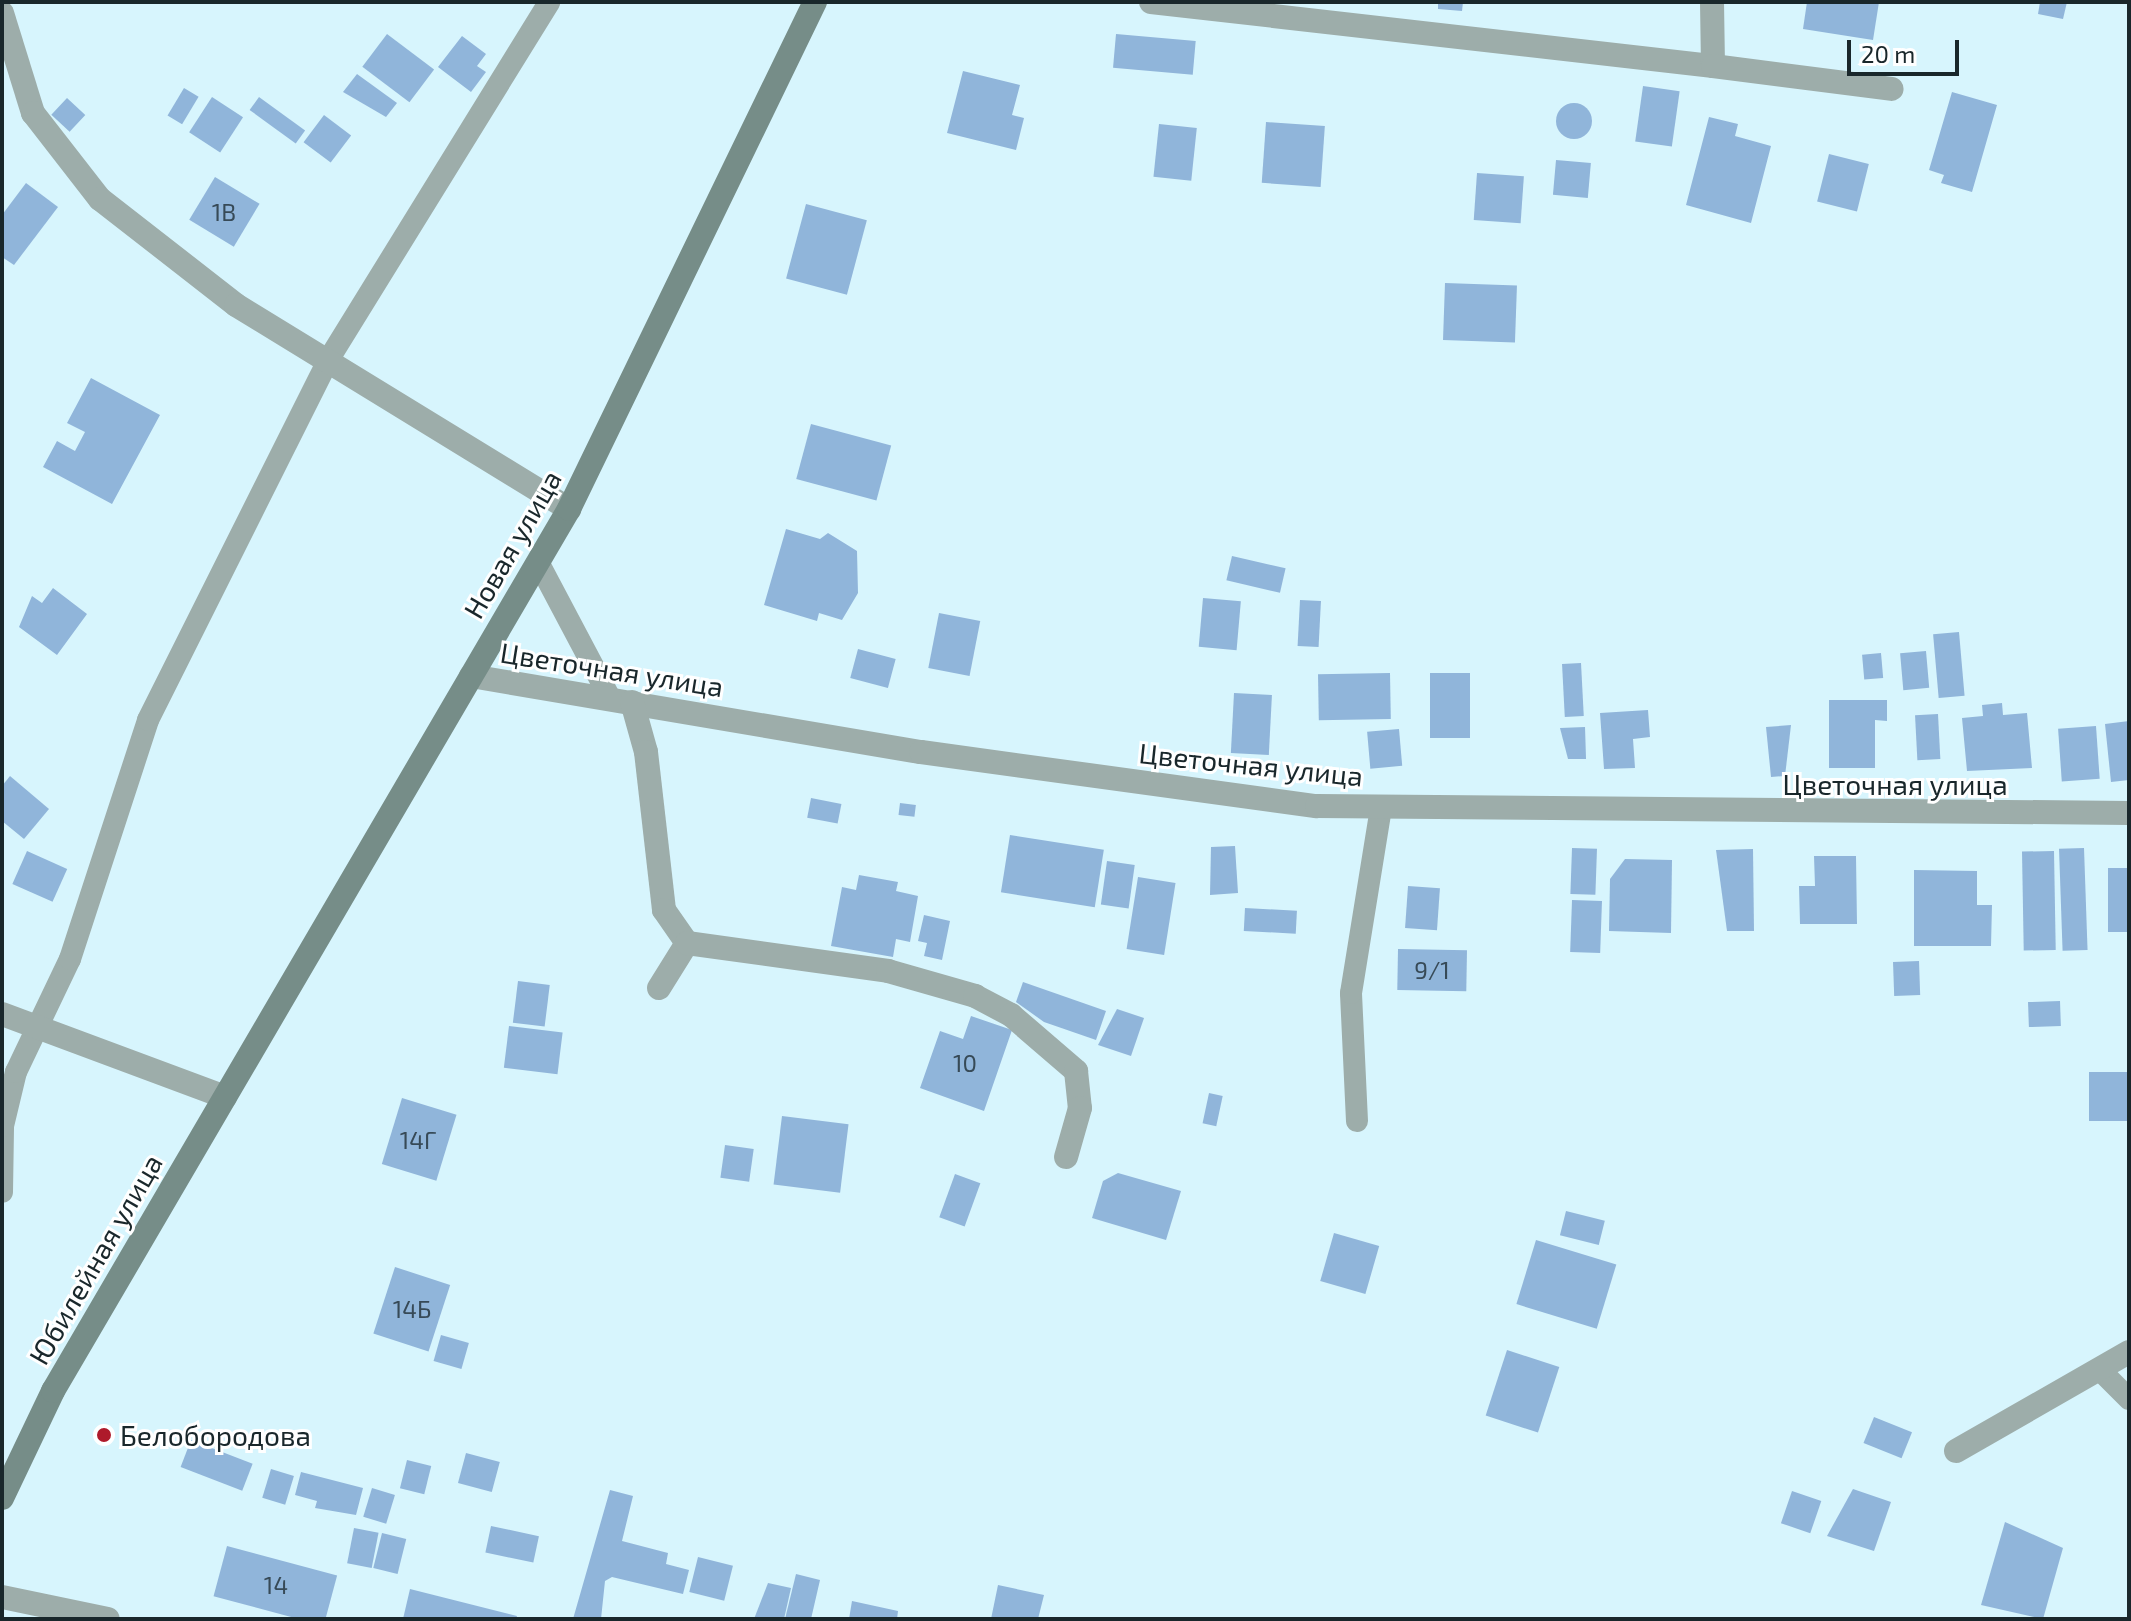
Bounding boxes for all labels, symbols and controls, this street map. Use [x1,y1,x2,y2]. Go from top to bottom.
scale bar [1851,24,1963,74]
text: 20 m [1861,39,1915,68]
house number: 1В [212,198,236,226]
street label: Новая улица [456,464,568,624]
street label: Цветочная улица [498,635,726,703]
street label: Цветочная улица [1137,736,1365,792]
street label: Цветочная улица [1782,767,2008,801]
house number: 9/1 [1414,956,1450,984]
house number: 10 [953,1049,977,1077]
house number: 14Г [400,1126,436,1154]
street label: Юбилейная улица [21,1148,169,1370]
house number: 14Б [393,1295,431,1323]
place label: Белобородова [120,1418,311,1452]
marker: Белобородова [95,1426,113,1444]
house number: 14 [264,1571,288,1599]

